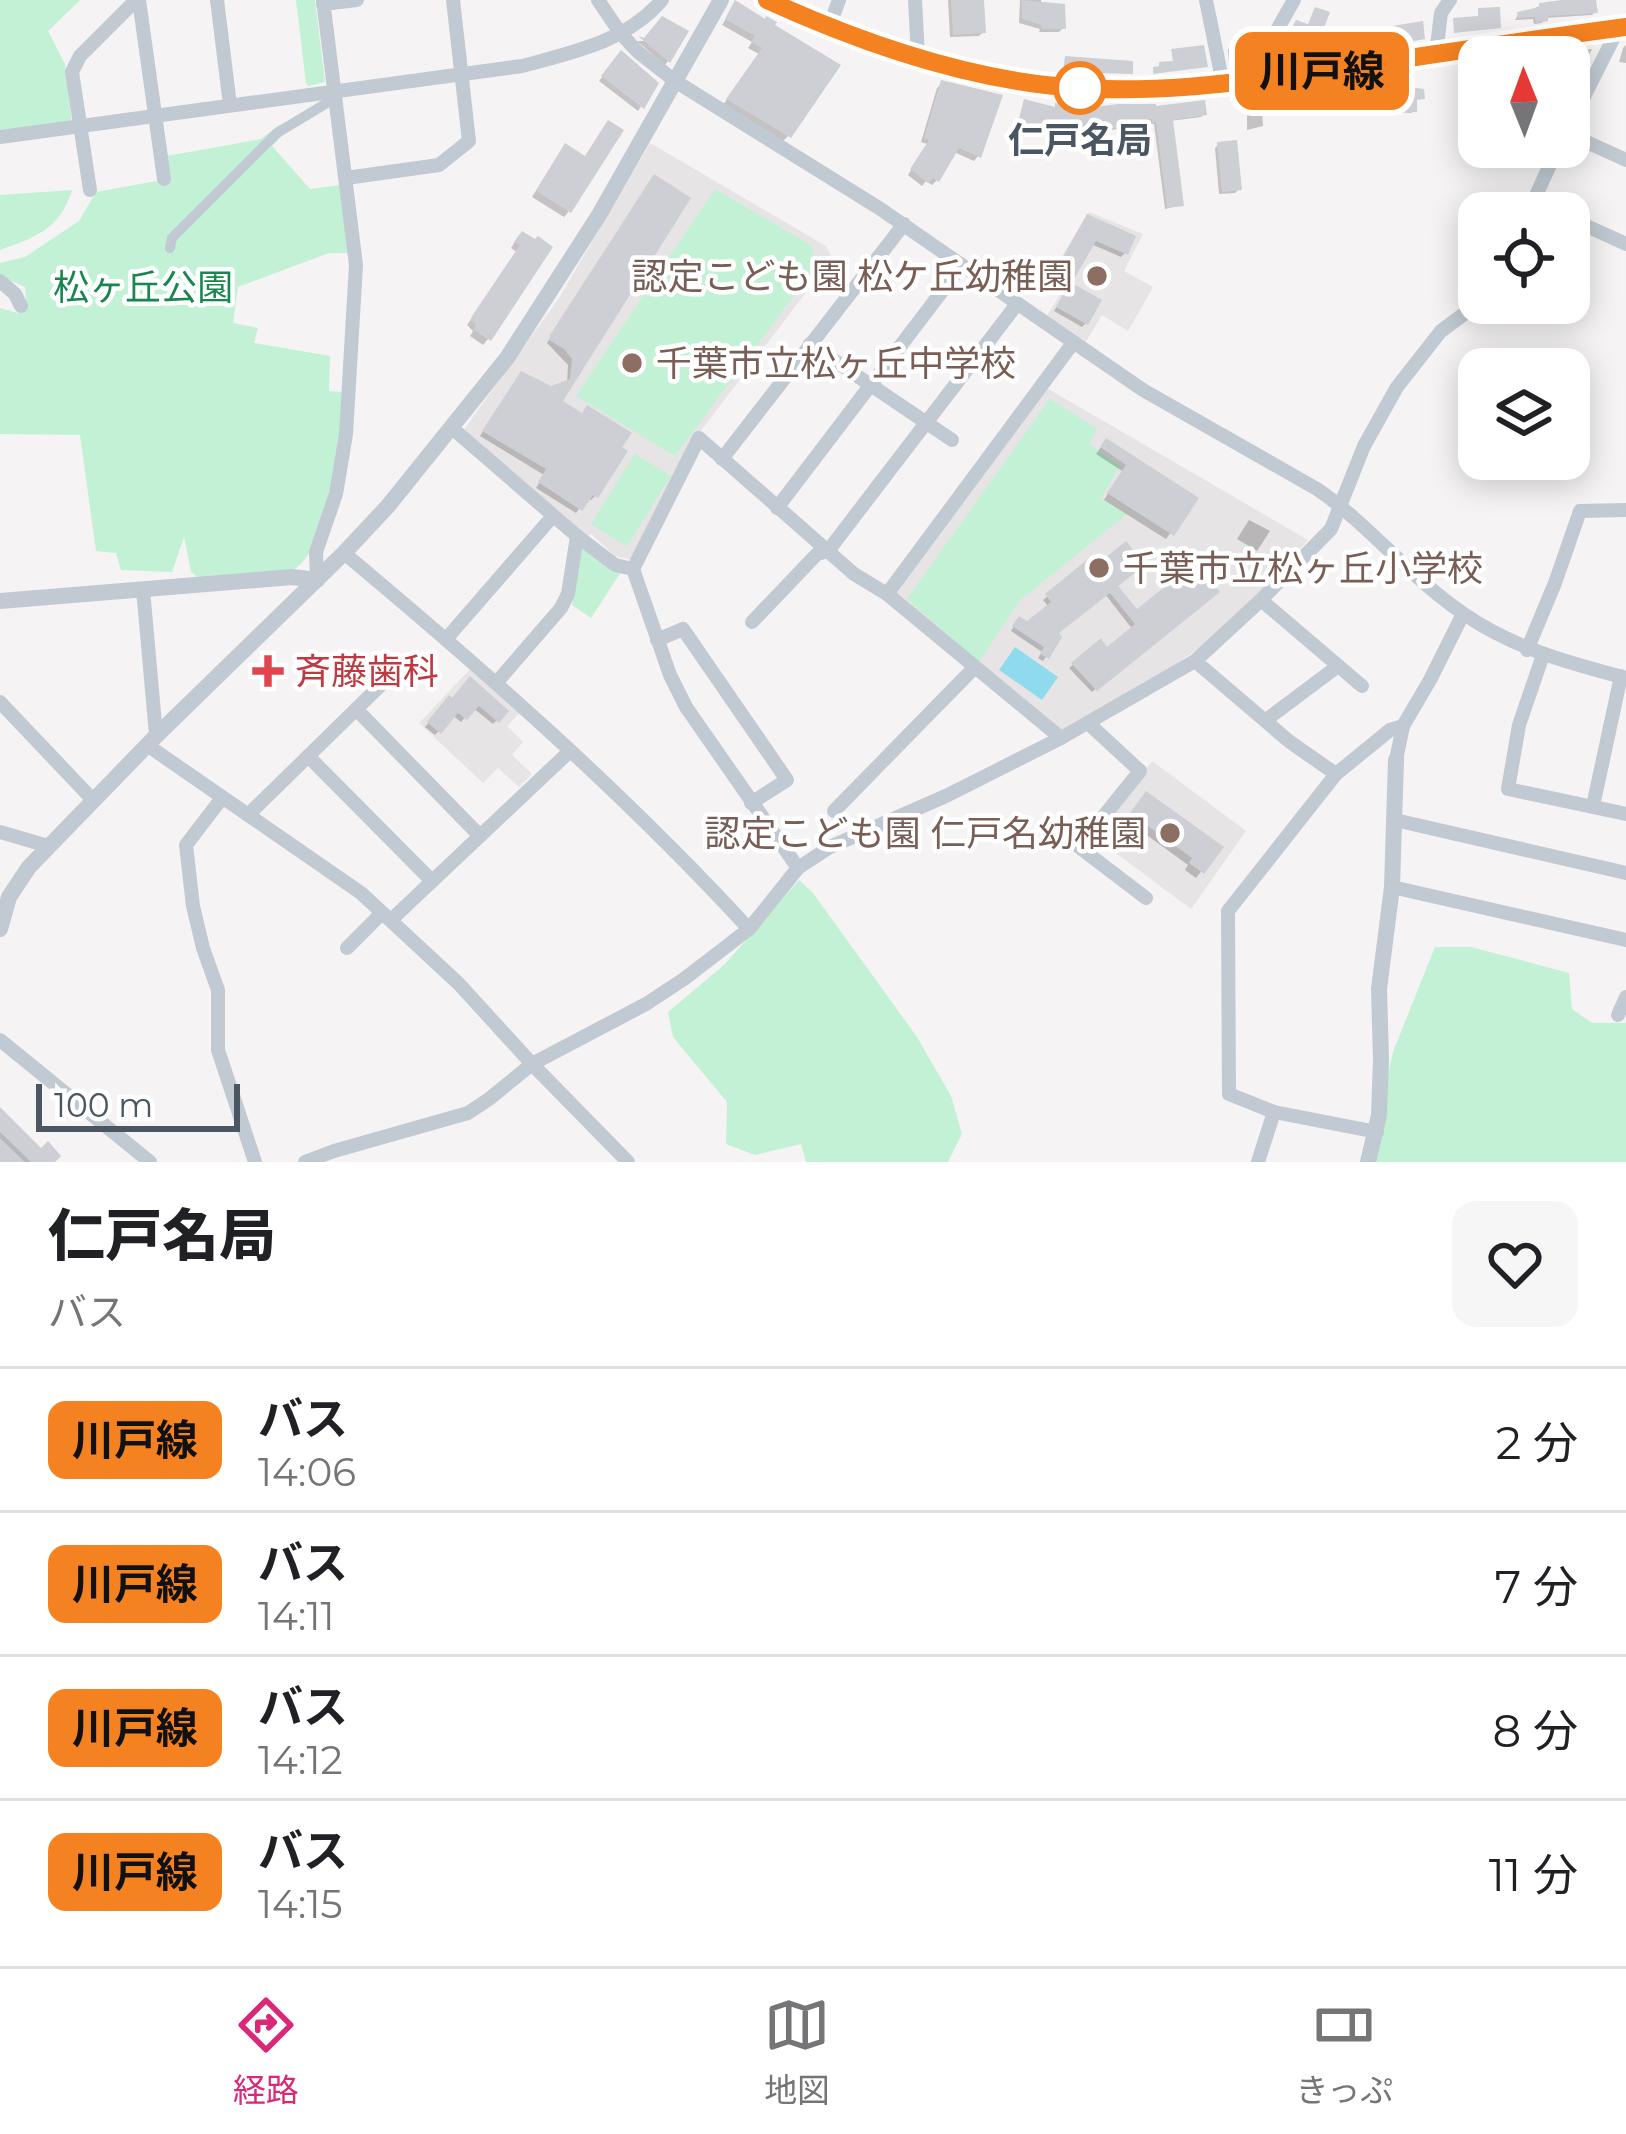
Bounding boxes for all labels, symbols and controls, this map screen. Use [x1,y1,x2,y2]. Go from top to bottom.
line badge: 川戸線 [1253,32,1391,110]
north arrow [1458,36,1590,168]
map controls [1458,36,1590,480]
text: 川戸線 [1259,45,1385,97]
marker: 仁戸名局 [1055,63,1105,113]
place label: 仁戸名局 [1008,118,1152,162]
button: locate [1458,192,1590,324]
place label: 認定こども園 松ケ丘幼稚園 [632,254,1073,298]
marker: 認定こども園 松ケ丘幼稚園 [1084,263,1110,289]
park label: 松ヶ丘公園 [53,265,233,309]
place label: 千葉市立松ヶ丘中学校 [656,341,1016,385]
button: layers [1458,348,1590,480]
marker: 千葉市立松ヶ丘中学校 [619,350,645,376]
place label: 千葉市立松ヶ丘小学校 [1123,546,1483,590]
marker: 千葉市立松ヶ丘小学校 [1086,555,1112,581]
place label: 斉藤歯科 [295,649,439,693]
marker: 斉藤歯科 [252,655,284,687]
place label: 認定こども園 仁戸名幼稚園 [705,811,1146,855]
marker: 認定こども園 仁戸名幼稚園 [1157,820,1183,846]
scale bar [36,1078,240,1131]
text: 100 m [54,1085,153,1125]
text: 仁戸名局 [48,1201,276,1270]
button: heart [1452,1201,1578,1327]
text: バス [48,1288,126,1336]
text: バス [258,1391,348,1446]
text: 川戸線 [72,1414,198,1466]
text: 2 分 [1496,1415,1578,1470]
text: 14:06 [258,1448,356,1496]
text: バス [258,1535,348,1590]
text: 川戸線 [72,1558,198,1610]
text: 7 分 [1495,1559,1578,1614]
text: 14:11 [258,1592,335,1640]
text: バス [258,1679,348,1734]
text: 川戸線 [72,1702,198,1754]
text: 8 分 [1492,1703,1578,1758]
text: 14:12 [258,1736,343,1784]
text: バス [258,1823,348,1878]
text: 川戸線 [72,1846,198,1898]
text: 11 分 [1489,1847,1578,1902]
text: 14:15 [258,1880,343,1928]
tab: 経路 [233,1992,299,2112]
tab: 地図 [764,1992,830,2112]
tab: きっぷ [1296,1992,1393,2112]

